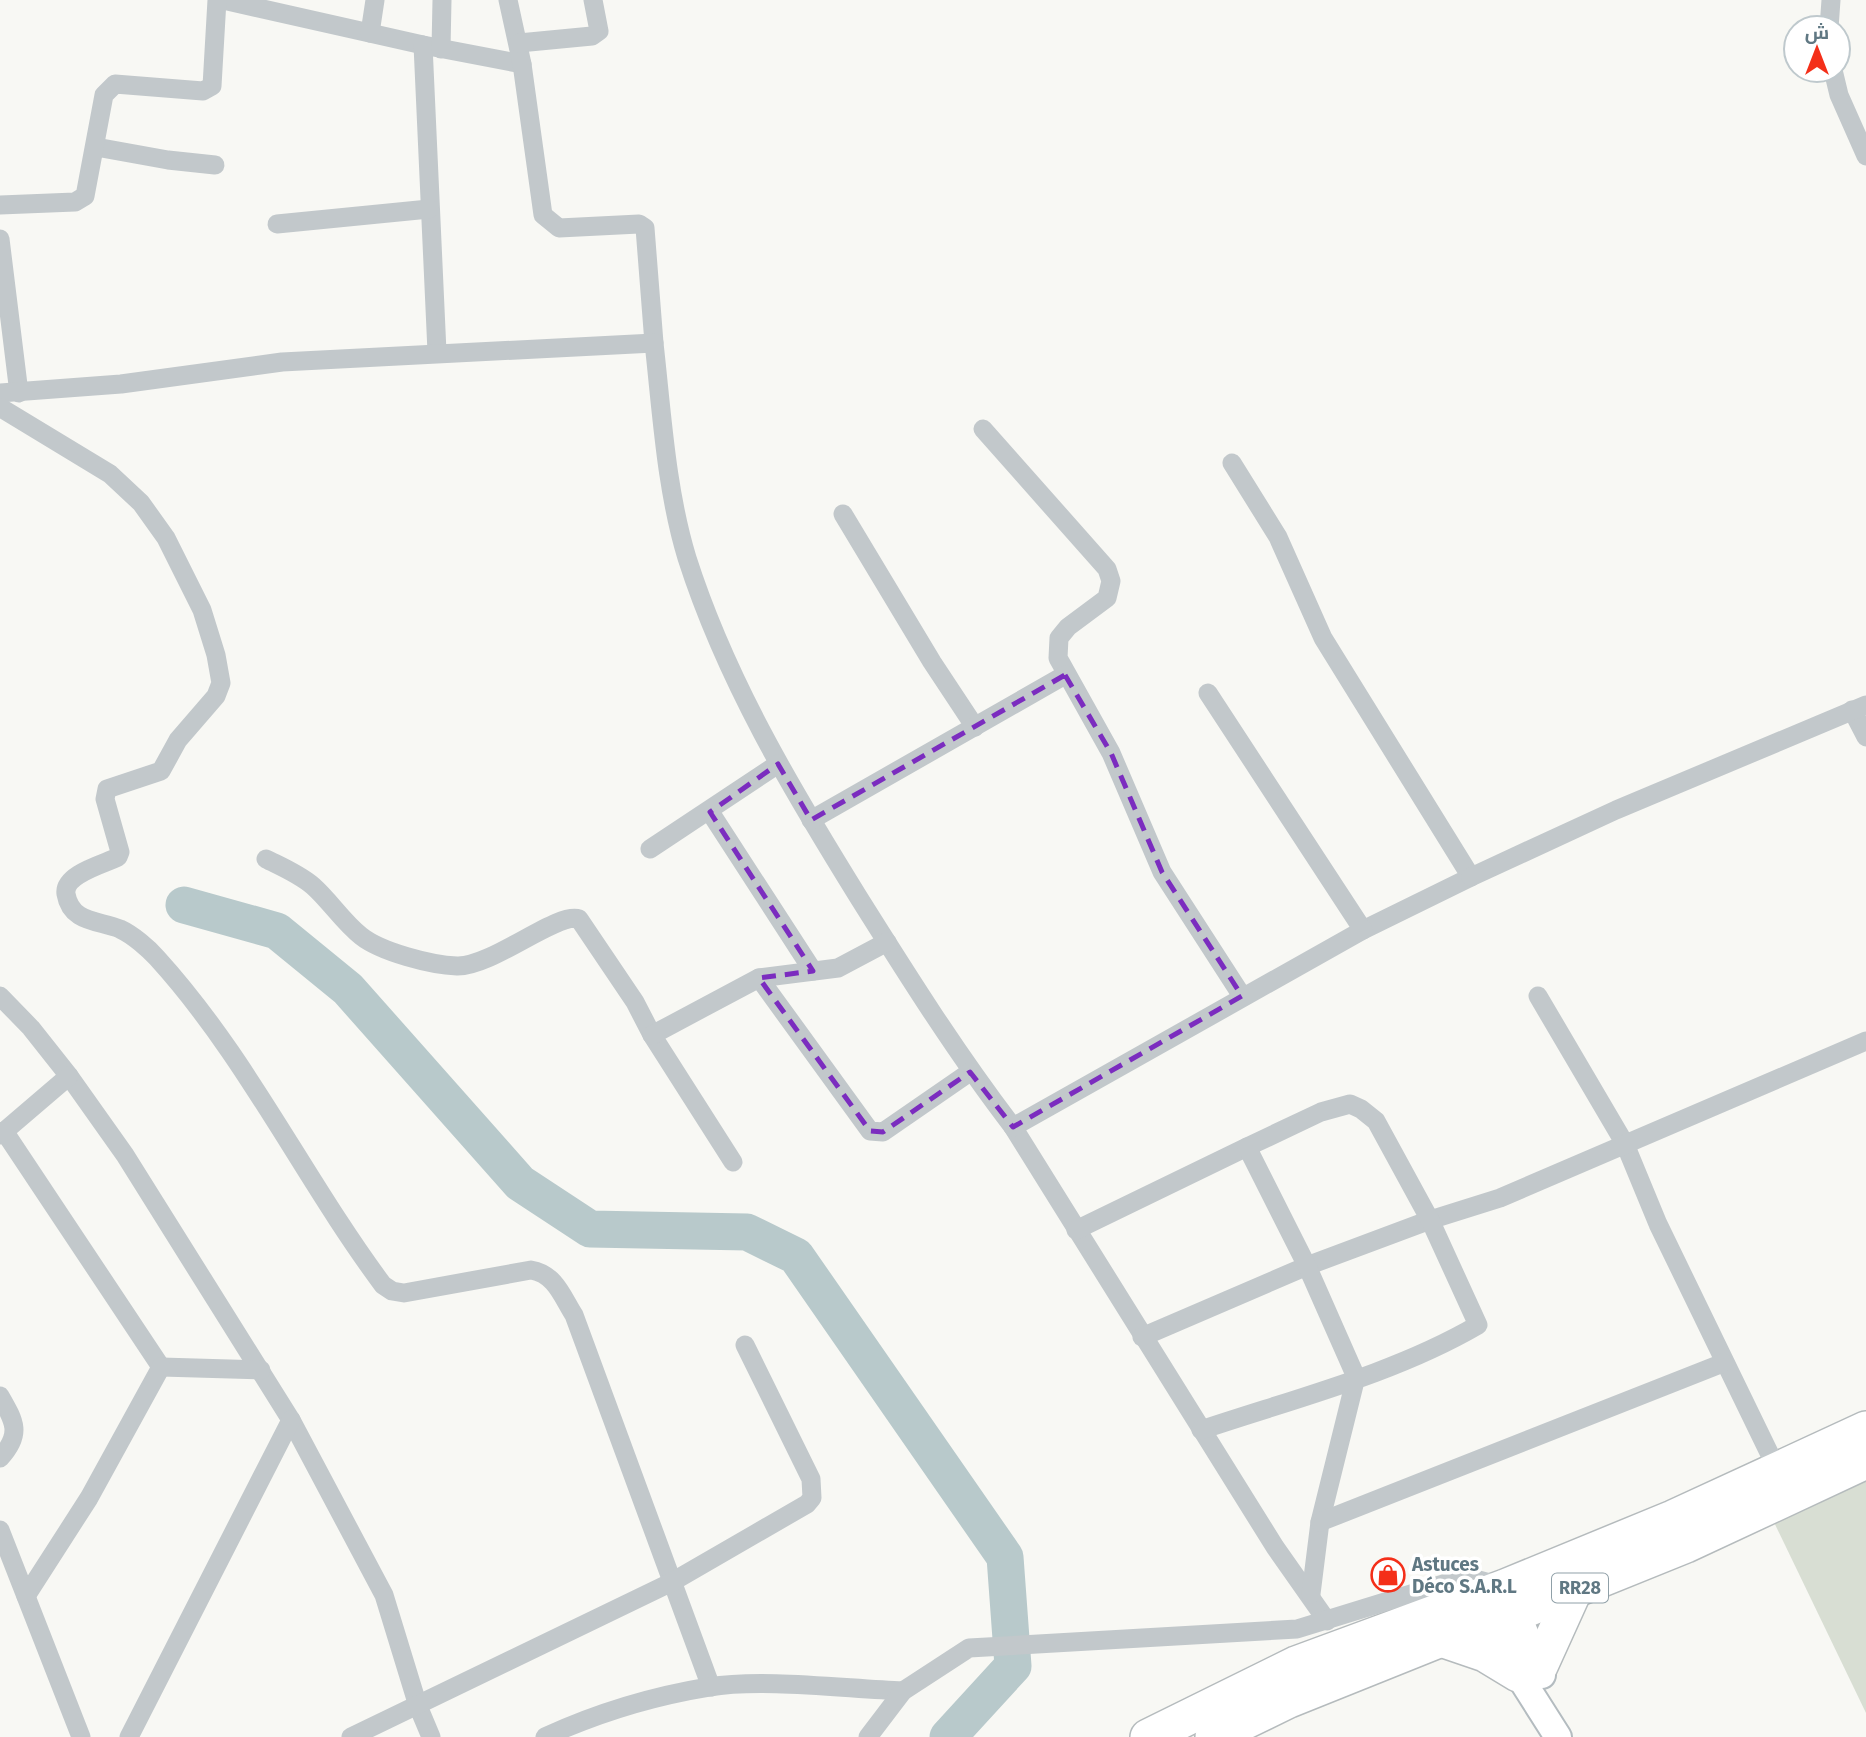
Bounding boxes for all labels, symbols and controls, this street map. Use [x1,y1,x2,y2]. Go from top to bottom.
north arrow [1782,14,1852,84]
text: ش [1805,21,1829,44]
place label: Astuces Déco S.A.R.L [1411,1553,1517,1598]
shop icon: Astuces Déco S.A.R.L [1369,1556,1407,1594]
road number: RR28 [1552,1574,1608,1602]

